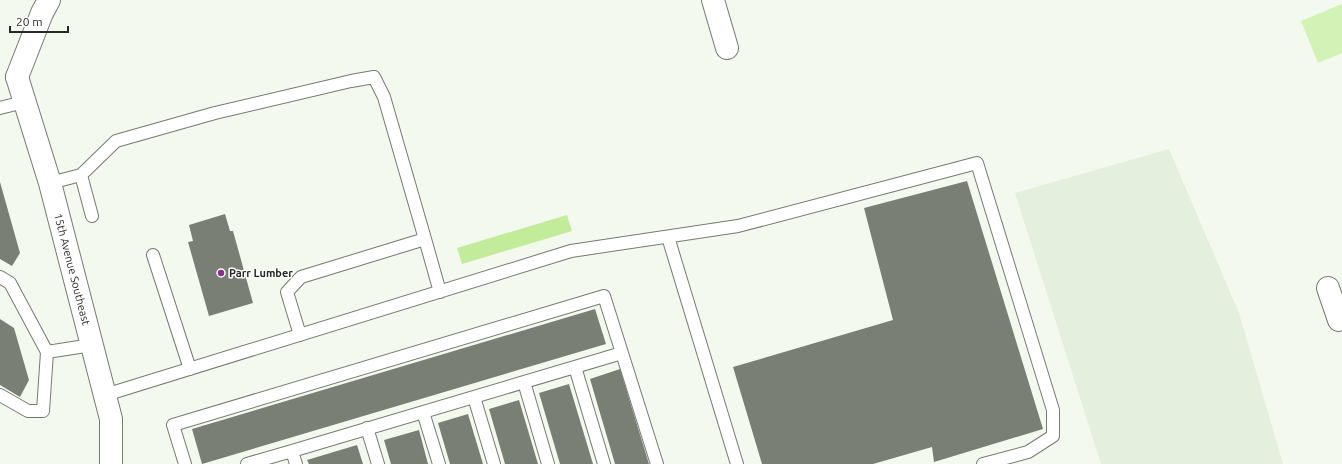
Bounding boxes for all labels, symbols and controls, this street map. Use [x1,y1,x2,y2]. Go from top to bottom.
scale bar [10,8,68,34]
text: 20 m [16,15,43,28]
street label: 15th Avenue Southeast [52,212,93,327]
place label: Parr Lumber [229,267,293,279]
marker: Parr Lumber [216,268,226,278]

